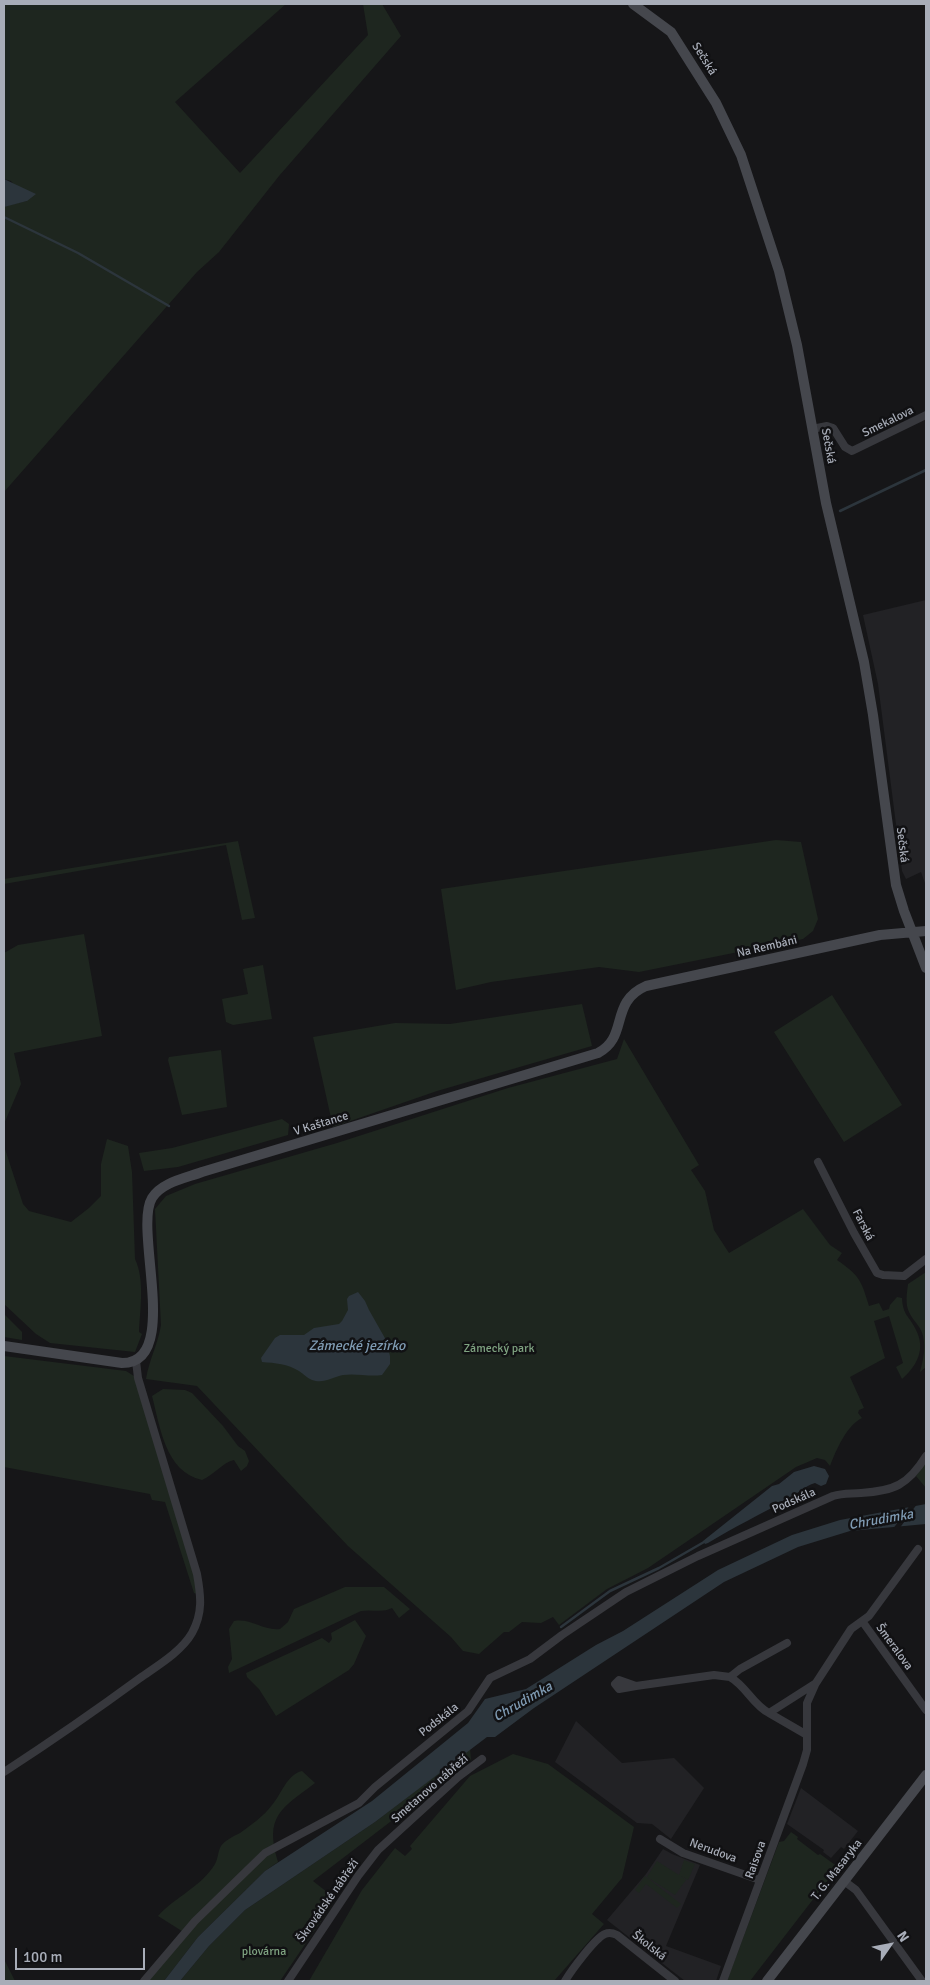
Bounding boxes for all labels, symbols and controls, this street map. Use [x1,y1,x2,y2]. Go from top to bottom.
street label: Sečská [688,40,720,78]
street label: Smekalova [860,403,916,441]
street label: Sečská [818,427,838,465]
street label: Sečská [893,826,911,864]
street label: Na Rembáni [735,933,799,961]
street label: V Kaštance [292,1109,350,1139]
street label: Farská [849,1207,877,1243]
water label: Zámecké jezírko [309,1338,405,1354]
park label: Zámecký park [463,1342,535,1356]
street label: Podskála [770,1485,818,1517]
water label: Chrudimka [847,1506,915,1534]
street label: Šmeralova [872,1621,916,1673]
water label: Chrudimka [491,1678,555,1726]
street label: Podskála [416,1700,462,1740]
street label: Smetanovo nábřeží [389,1752,471,1826]
street label: Nerudova [687,1836,739,1866]
street label: T. G. Masaryka [809,1837,865,1903]
street label: Raisova [743,1839,769,1881]
street label: Škrovádské nábřeží [294,1857,362,1945]
north arrow [865,1920,915,1970]
street label: Školská [629,1928,669,1964]
text: N [893,1928,913,1945]
scale bar [18,1938,148,1970]
park label: plovárna [242,1945,286,1959]
text: 100 m [23,1948,63,1966]

